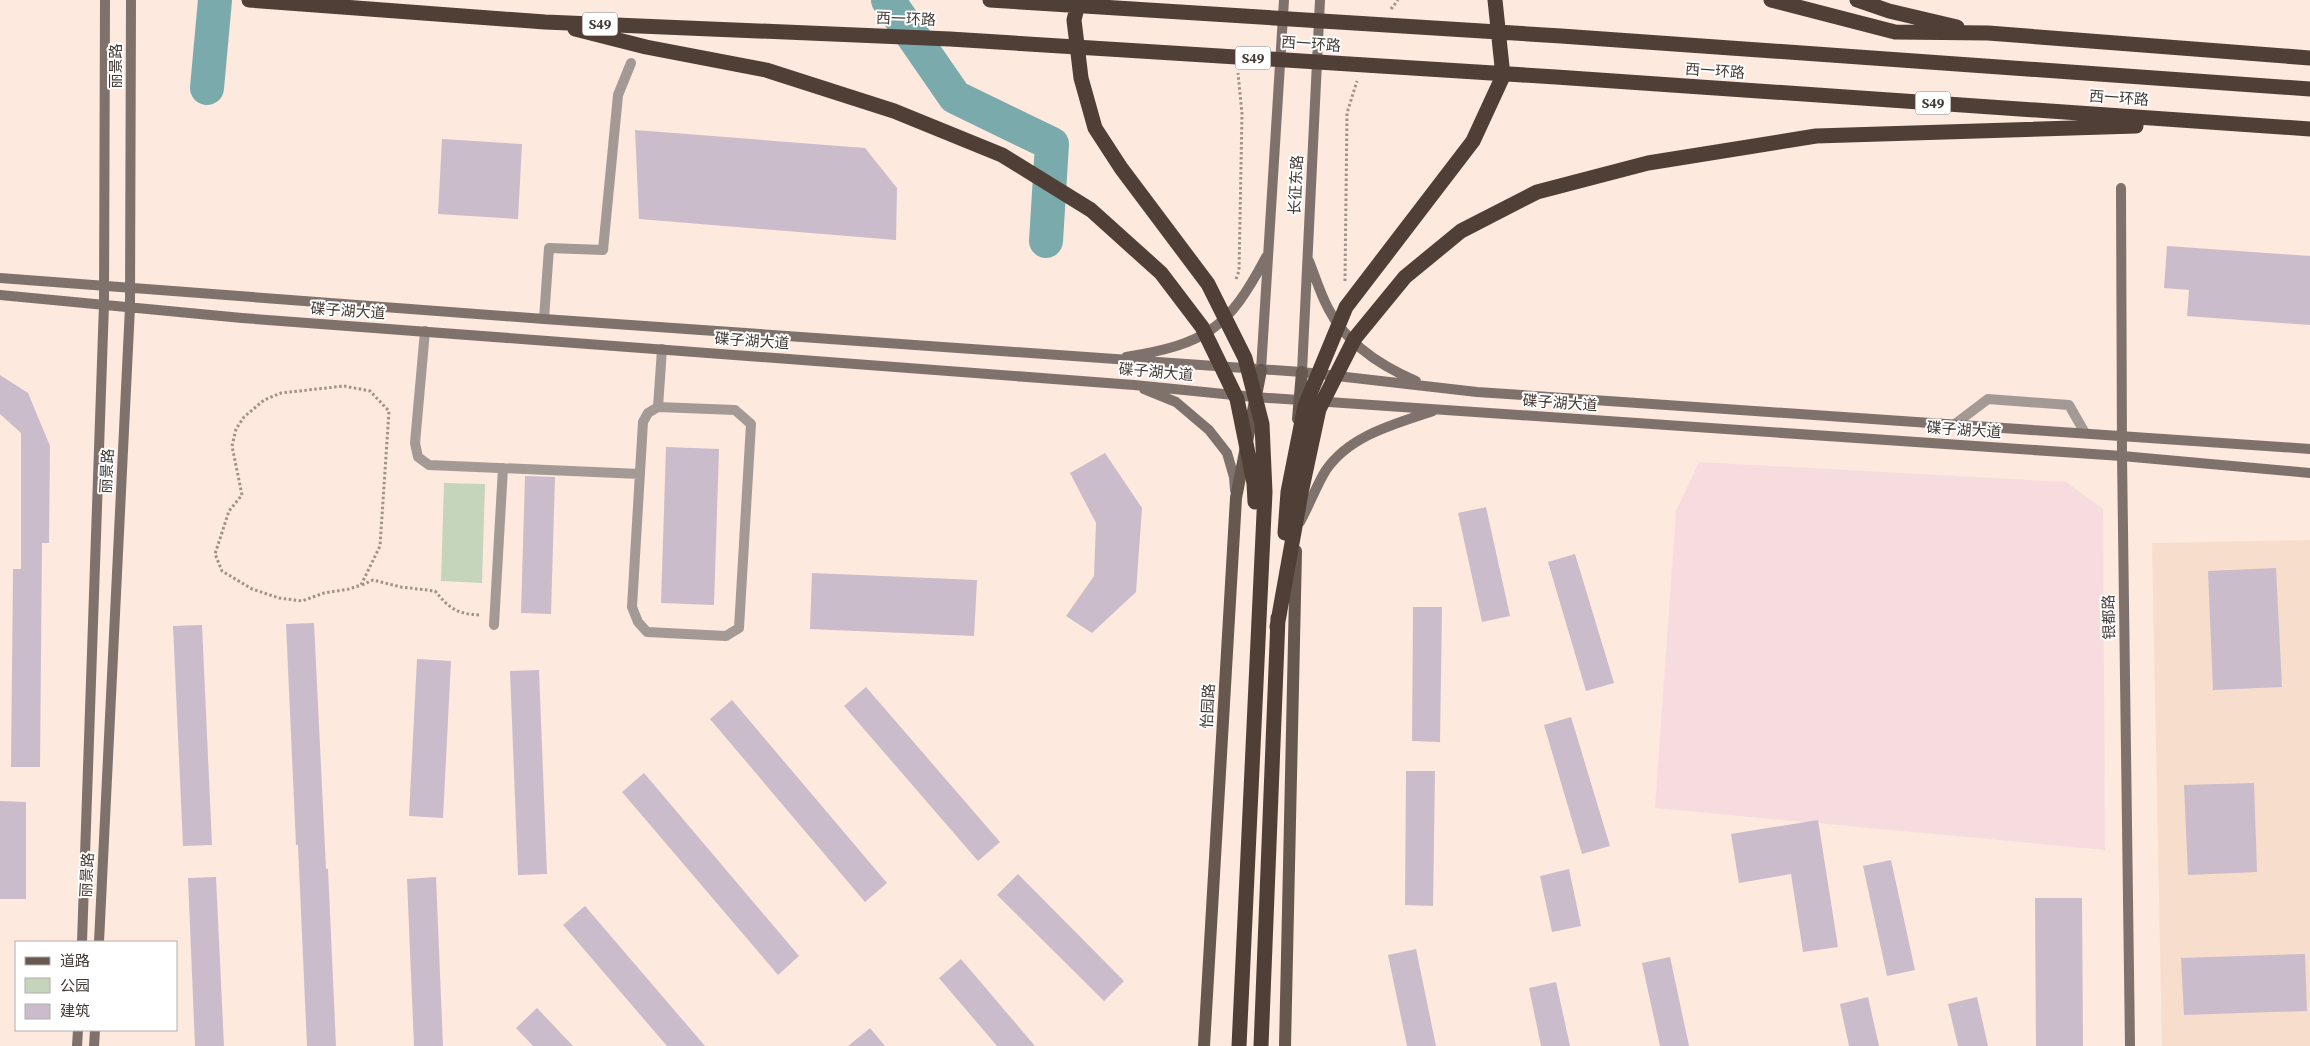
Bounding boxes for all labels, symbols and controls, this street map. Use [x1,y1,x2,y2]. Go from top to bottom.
street label: 西一环路 [876,7,936,30]
road number: S49 [582,12,618,36]
street label: 西一环路 [1280,31,1342,56]
street label: 丽景路 [105,43,126,89]
road number: S49 [1236,46,1270,70]
street label: 西一环路 [1684,58,1746,83]
street label: 西一环路 [2088,85,2150,110]
road number: S49 [1916,92,1950,115]
street label: 长征东路 [1283,154,1308,215]
street label: 碟子湖大道 [310,297,386,324]
street label: 碟子湖大道 [714,327,790,354]
street label: 碟子湖大道 [1118,358,1194,385]
street label: 碟子湖大道 [1522,389,1598,416]
street label: 碟子湖大道 [1926,416,2002,443]
street label: 丽景路 [95,448,118,494]
street label: 银都路 [2098,594,2119,640]
street label: 怡园路 [1196,683,1219,729]
street label: 丽景路 [75,852,98,898]
legend [15,941,178,1031]
text: 道路 [60,950,90,971]
text: 公园 [60,975,90,996]
text: 建筑 [60,1000,90,1021]

